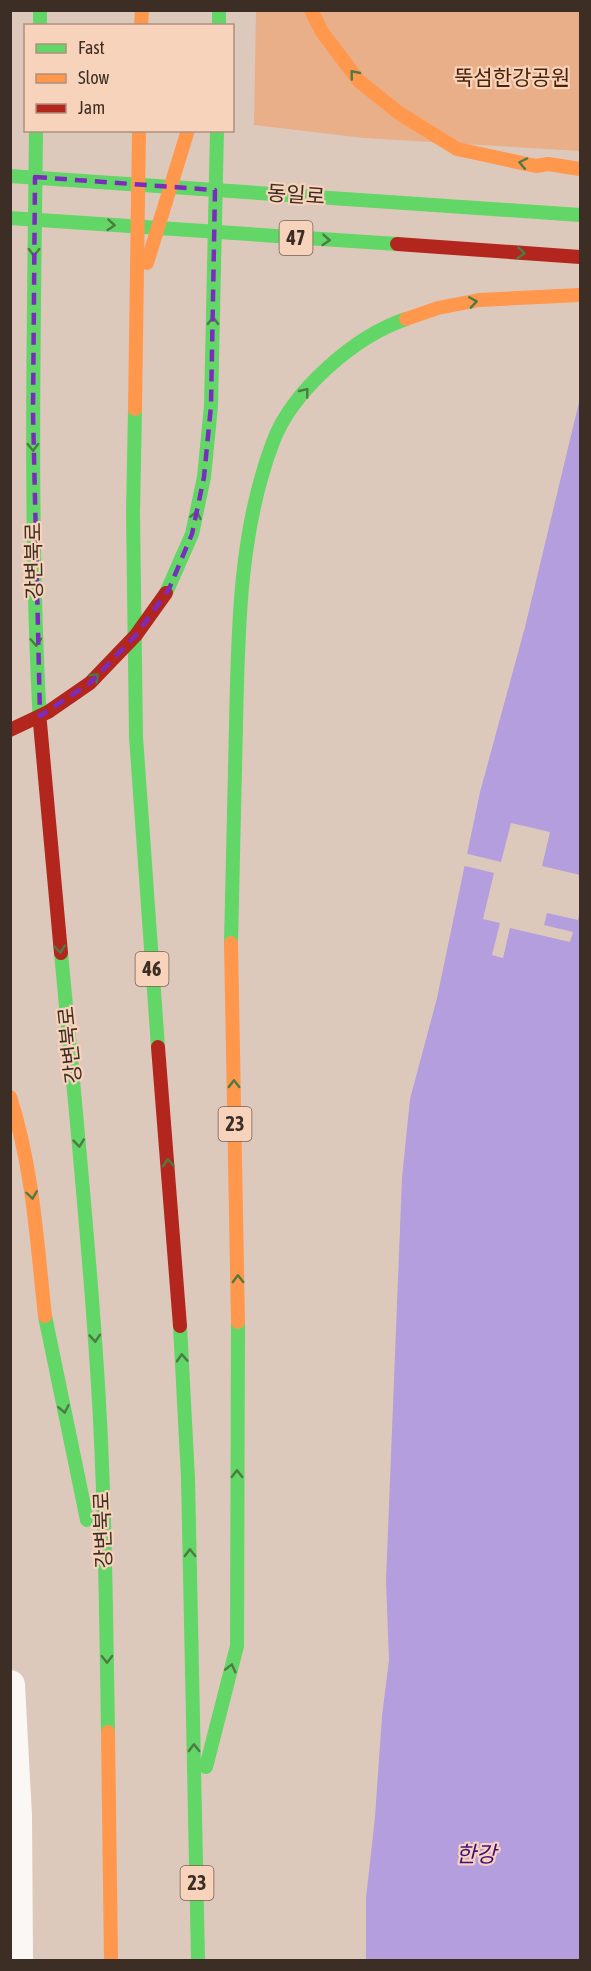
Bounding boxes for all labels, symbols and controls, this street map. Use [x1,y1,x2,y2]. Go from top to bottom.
legend [24,24,234,132]
text: Fast [78,37,105,58]
park label: 뚝섬한강공원 [454,65,570,89]
text: Slow [78,67,109,88]
one-way arrow [351,70,362,81]
text: Jam [78,97,105,118]
one-way arrow [518,157,528,170]
street label: 동일로 [266,180,326,208]
one-way arrow [106,218,115,231]
road number: 47 [280,221,312,255]
one-way arrow [322,233,331,246]
one-way arrow [516,246,525,259]
one-way arrow [28,247,41,256]
one-way arrow [468,296,477,308]
one-way arrow [206,316,219,325]
one-way arrow [298,388,309,399]
one-way arrow [27,442,39,451]
one-way arrow [189,510,202,520]
street label: 강변북로 [20,522,46,600]
one-way arrow [29,637,42,646]
one-way arrow [88,674,99,685]
one-way arrow [53,945,66,954]
road number: 46 [136,952,168,986]
street label: 강변북로 [53,1005,85,1085]
one-way arrow [228,1079,240,1088]
road number: 23 [218,1107,252,1141]
one-way arrow [72,1139,85,1148]
one-way arrow [162,1159,175,1168]
one-way arrow [25,1191,37,1200]
one-way arrow [231,1274,244,1283]
one-way arrow [88,1333,101,1342]
one-way arrow [175,1353,188,1362]
one-way arrow [57,1404,70,1414]
one-way arrow [231,1469,243,1478]
street label: 강변북로 [89,1491,115,1569]
one-way arrow [183,1548,196,1557]
one-way arrow [101,1654,113,1663]
one-way arrow [224,1663,237,1673]
one-way arrow [188,1743,201,1752]
water label: 한강 [456,1841,499,1867]
road number: 23 [180,1866,214,1900]

